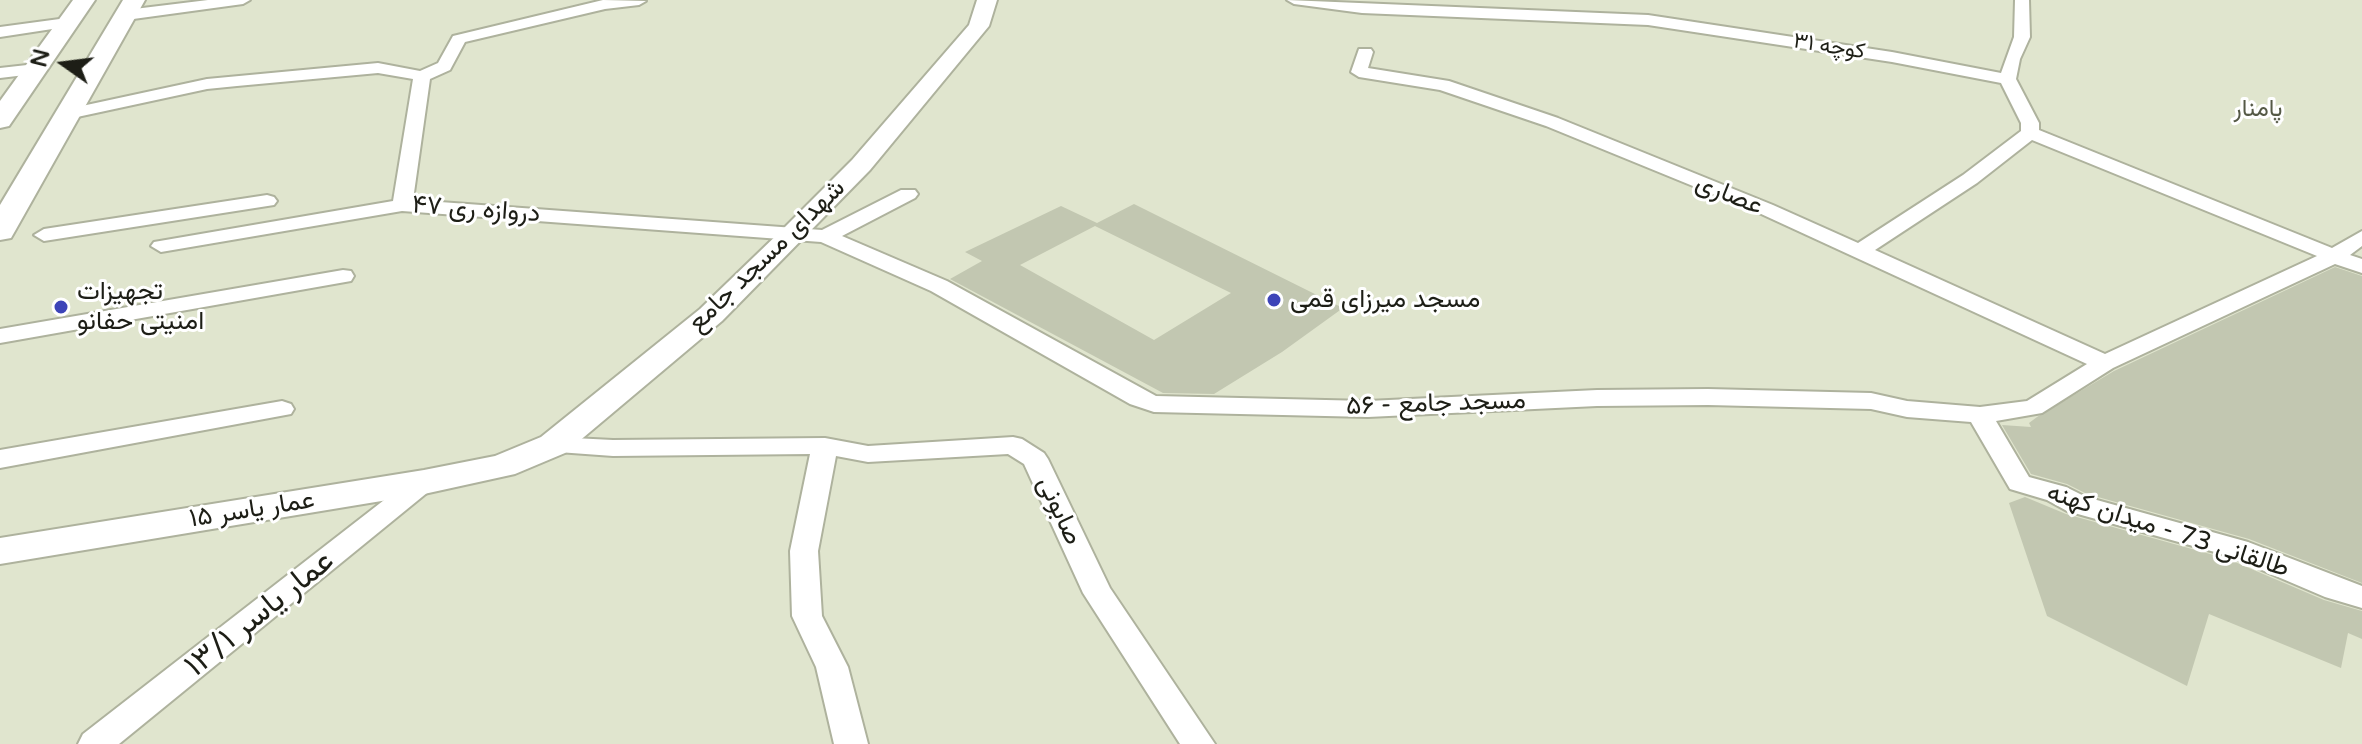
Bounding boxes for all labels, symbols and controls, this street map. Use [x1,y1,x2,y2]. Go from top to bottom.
north arrow [24,24,104,104]
street label: کوچه ۳۱ [1791,28,1867,66]
text: N [26,46,55,70]
district label: پامنار [2233,96,2283,124]
street label: عصاری [1691,167,1767,223]
street label: شهدای مسجد جامع [682,173,852,339]
street label: دروازه ری ۴۷ [411,190,541,230]
place label: تجهیزات امنیتی حفانو [77,276,204,338]
place label: مسجد میرزای قمی [1290,284,1480,316]
marker: مسجد میرزای قمی [1265,291,1283,309]
marker: تجهیزات امنیتی حفانو [52,298,70,316]
street label: ۵۶ - مسجد جامع [1346,385,1526,423]
street label: صابونی [1030,472,1088,550]
street label: طالقانی 73 - میدان کهنه [2043,477,2293,585]
street label: عمار یاسر ۱۵ [187,485,317,535]
street label: عمار یاسر ۱۳/۱ [178,542,342,686]

